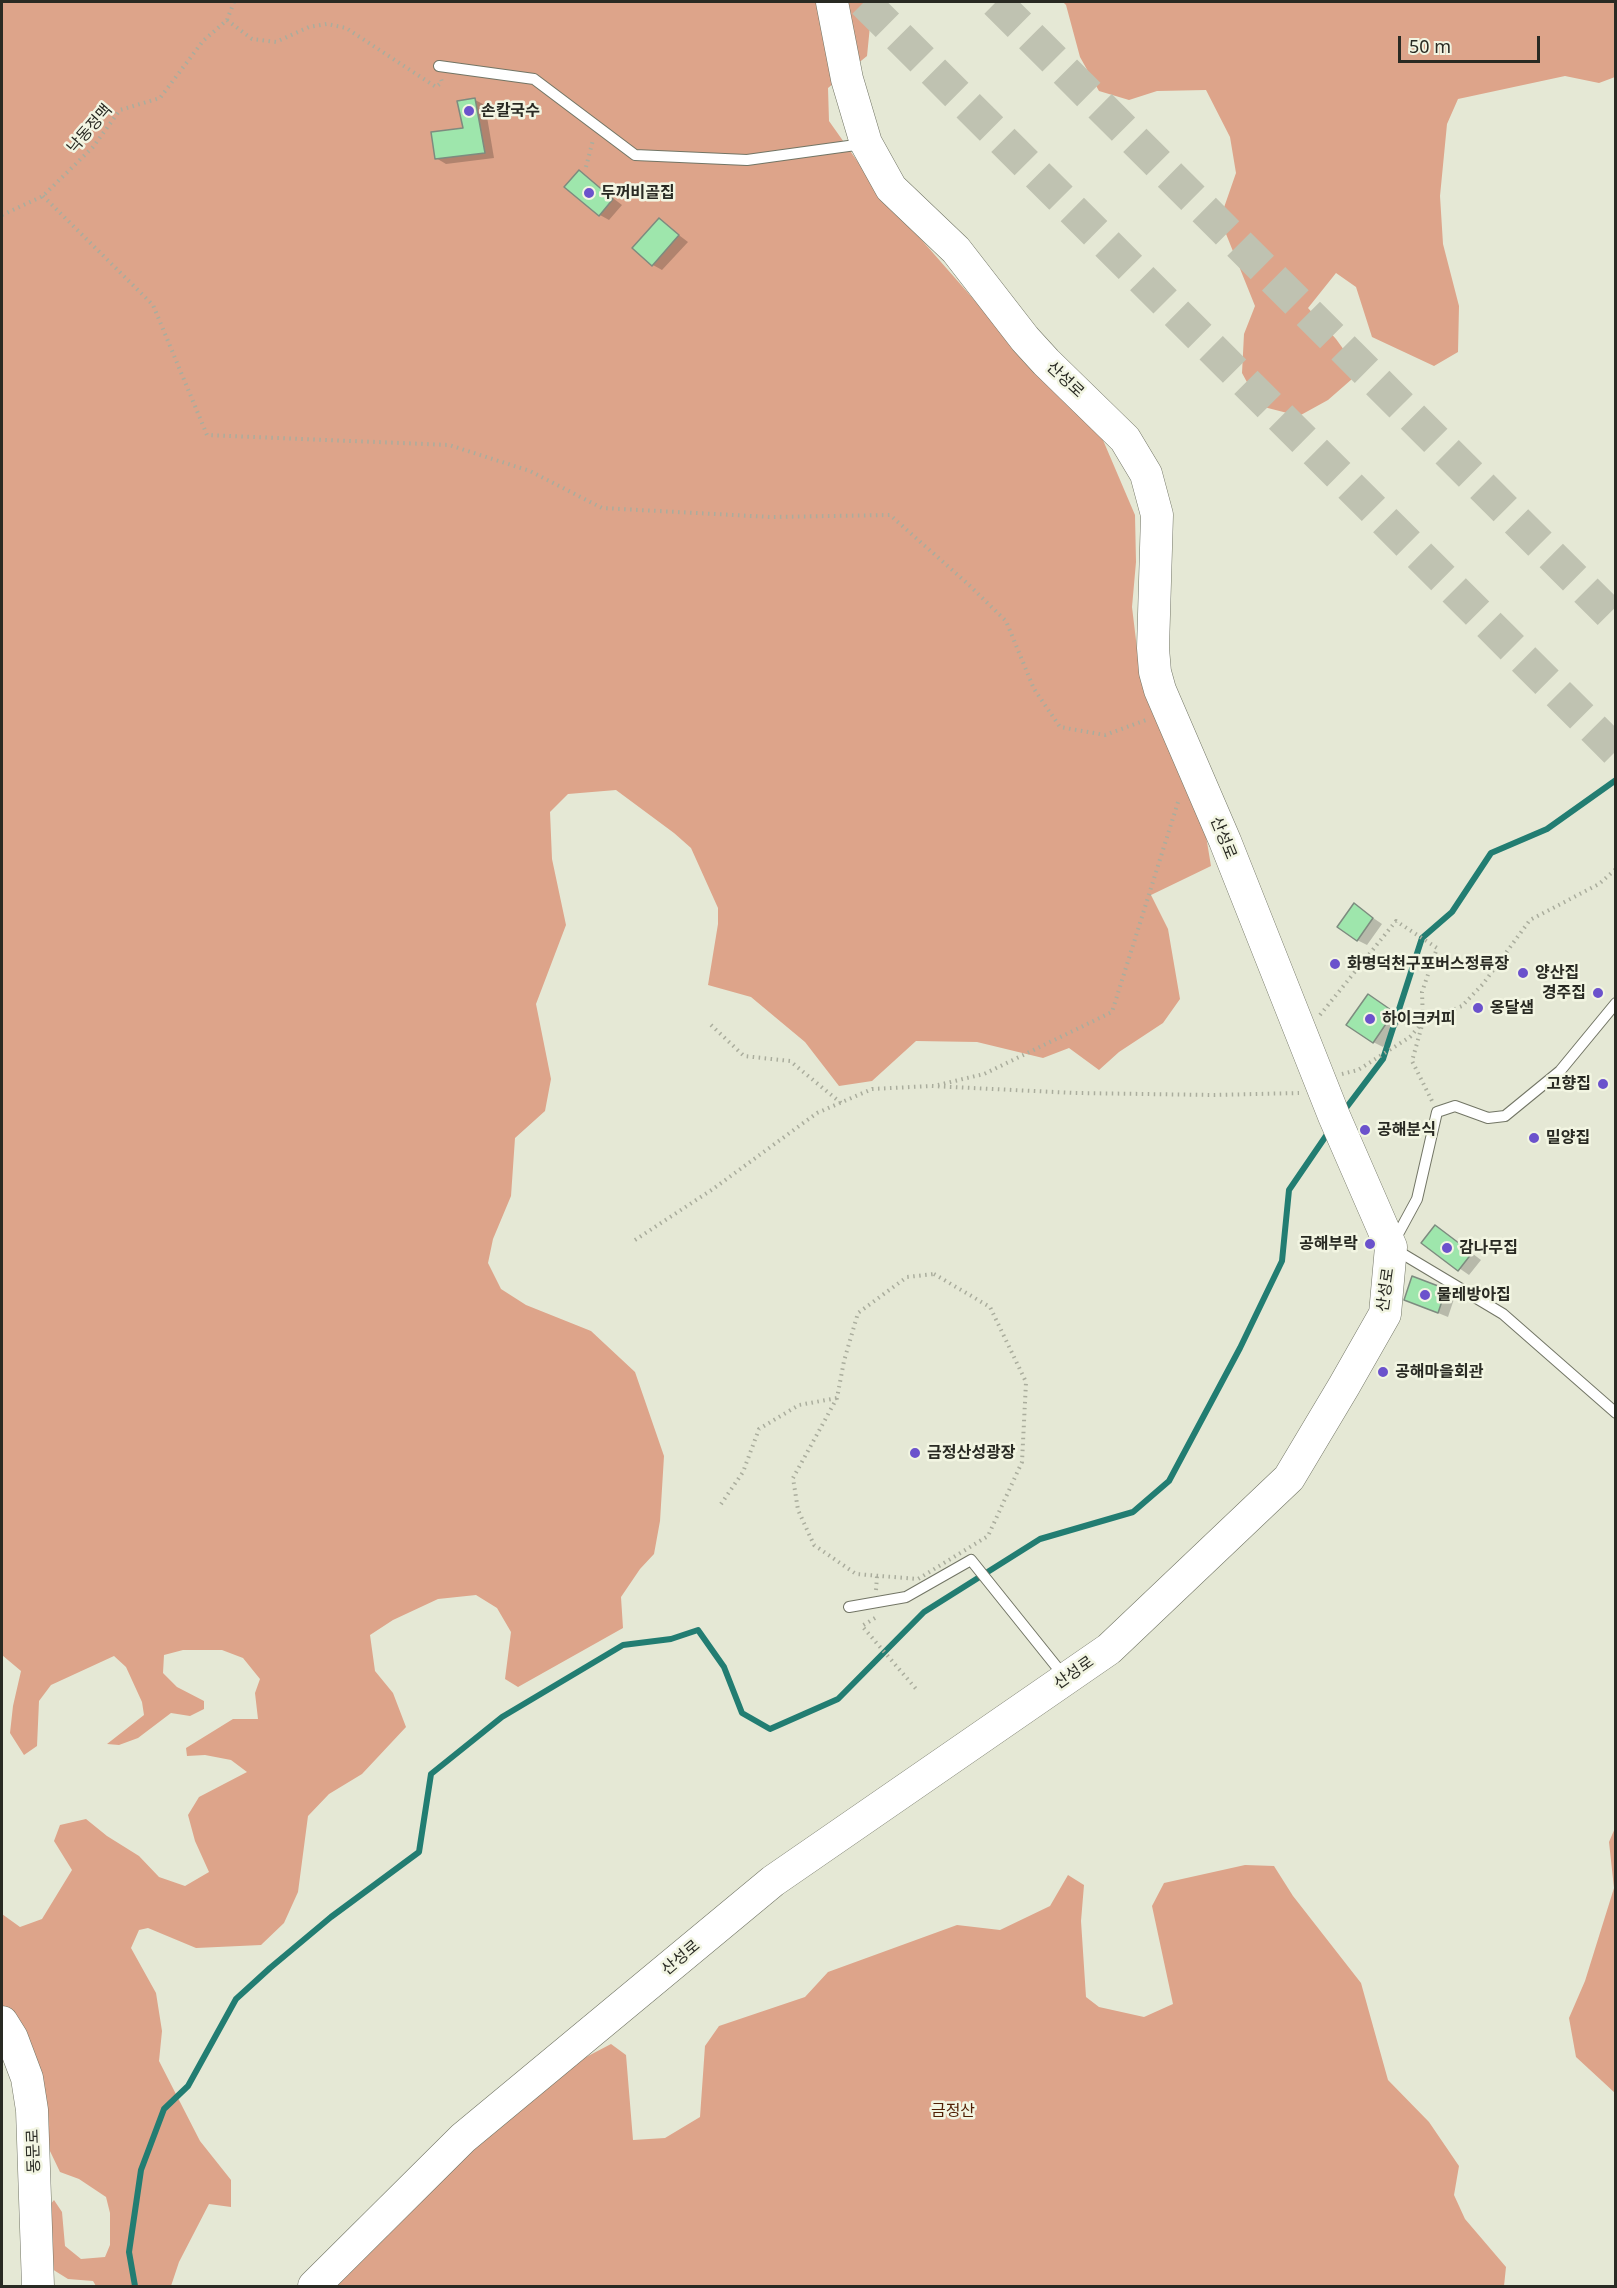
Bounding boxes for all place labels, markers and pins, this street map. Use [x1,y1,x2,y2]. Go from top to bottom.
place label: 손칼국수 [481,101,540,121]
marker: 손칼국수 [462,104,476,118]
place label: 두꺼비골집 [601,183,675,203]
marker: 두꺼비골집 [582,186,596,200]
place label: 화명덕천구포버스정류장 [1347,954,1509,974]
marker: 화명덕천구포버스정류장 [1328,957,1342,971]
place label: 양산집 [1535,963,1579,983]
marker: 양산집 [1516,966,1530,980]
place label: 경주집 [1542,983,1586,1003]
marker: 경주집 [1591,986,1605,1000]
place label: 옹달샘 [1490,998,1534,1018]
marker: 옹달샘 [1471,1001,1485,1015]
place label: 하이크커피 [1382,1009,1456,1029]
marker: 하이크커피 [1363,1012,1377,1026]
place label: 고향집 [1547,1074,1591,1094]
marker: 고향집 [1596,1077,1610,1091]
place label: 공해분식 [1377,1120,1436,1140]
marker: 공해분식 [1358,1123,1372,1137]
place label: 밀양집 [1546,1128,1590,1148]
marker: 밀양집 [1527,1131,1541,1145]
place label: 공해부락 [1299,1234,1358,1254]
marker: 공해부락 [1363,1237,1377,1251]
place label: 감나무집 [1459,1238,1518,1258]
marker: 감나무집 [1440,1241,1454,1255]
place label: 물레방아집 [1437,1285,1511,1305]
marker: 물레방아집 [1418,1288,1432,1302]
place label: 공해마을회관 [1395,1362,1483,1382]
marker: 공해마을회관 [1376,1365,1390,1379]
place label: 금정산성광장 [927,1443,1015,1463]
marker: 금정산성광장 [908,1446,922,1460]

